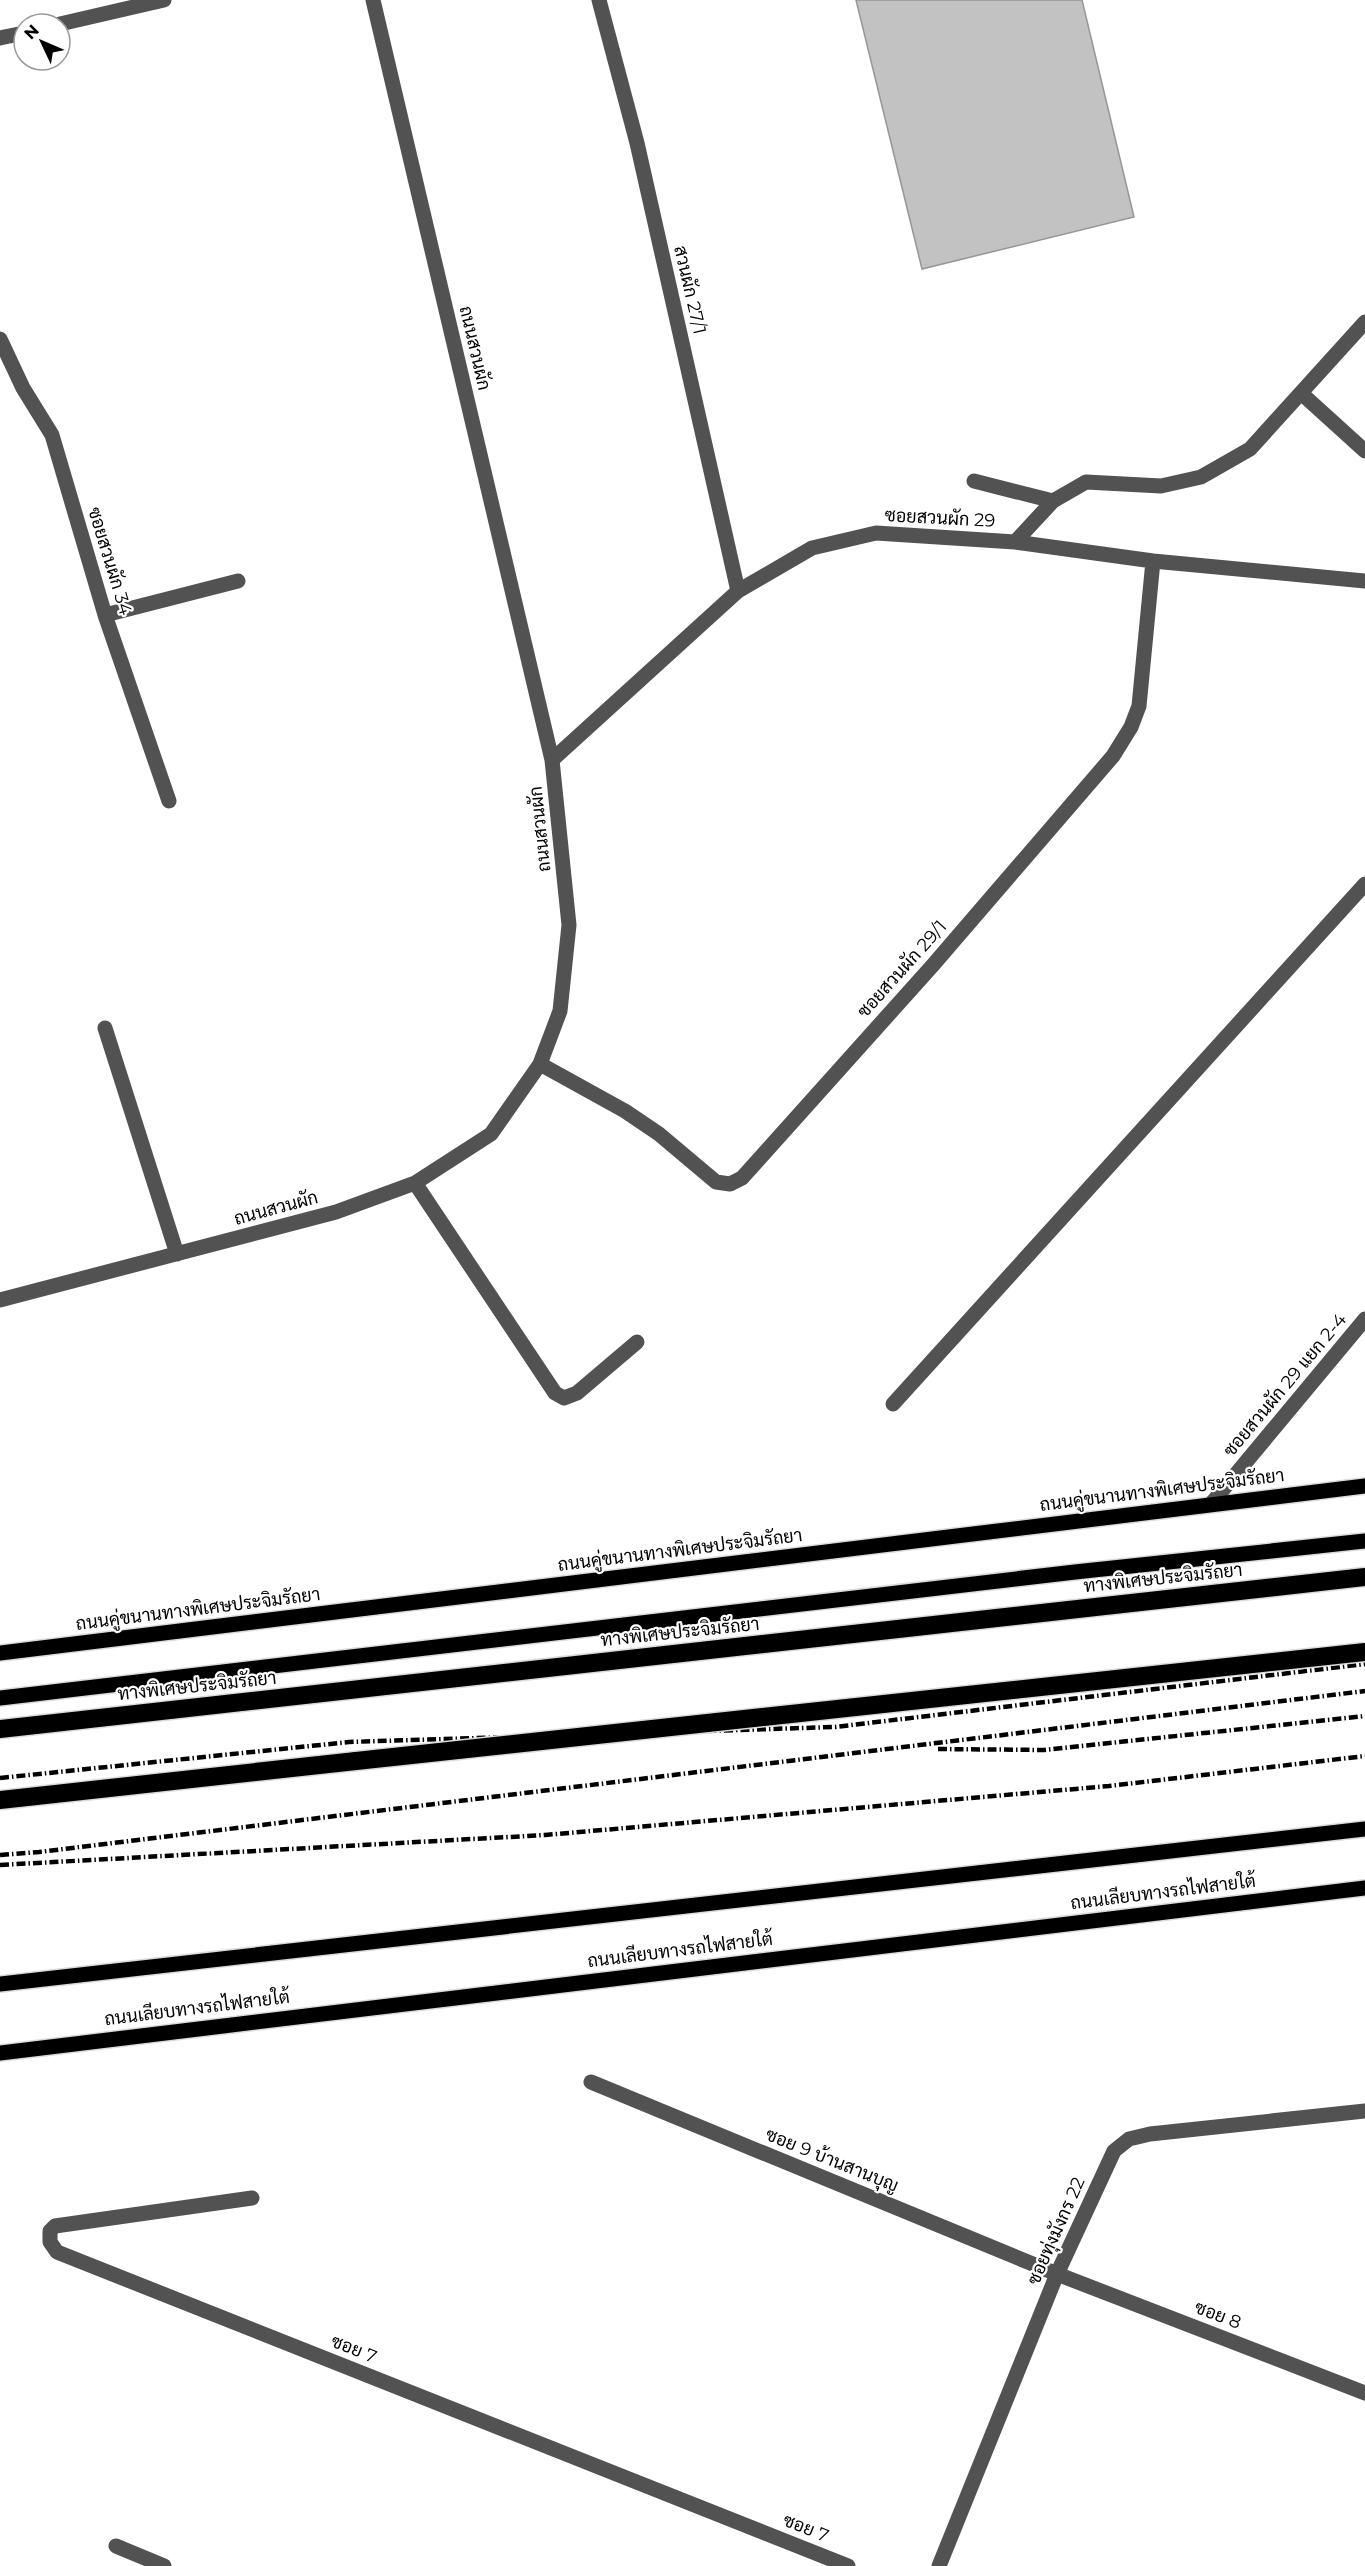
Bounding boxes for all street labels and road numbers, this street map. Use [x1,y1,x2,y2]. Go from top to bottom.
street label: สวนผัก 27/1 [669,243,711,337]
street label: ถนนสวนผัก [455,304,495,392]
street label: ซอยสวนผัก 29 [884,504,996,532]
street label: ซอยสวนผัก 34 [83,505,137,618]
street label: ถนนสวนผัก [525,785,555,873]
street label: ซอยสวนผัก 29/1 [853,916,951,1022]
street label: ถนนสวนผัก [232,1186,320,1230]
street label: ซอยสวนผัก 29 แยก 2-4 [1219,1309,1351,1461]
street label: ถนนคู่ขนานทางพิเศษประจิมรัถยา [1038,1463,1286,1518]
street label: ถนนคู่ขนานทางพิเศษประจิมรัถยา [556,1523,804,1578]
street label: ทางพิเศษประจิมรัถยา [1082,1559,1244,1597]
street label: ถนนคู่ขนานทางพิเศษประจิมรัถยา [74,1582,322,1637]
street label: ทางพิเศษประจิมรัถยา [599,1613,761,1651]
street label: ทางพิเศษประจิมรัถยา [116,1667,278,1705]
street label: ถนนเลียบทางรถไฟสายใต้ [1069,1868,1258,1914]
street label: ถนนเลียบทางรถไฟสายใต้ [586,1926,775,1972]
street label: ถนนเลียบทางรถไฟสายใต้ [103,1984,292,2030]
street label: ซอย 9 บ้านสานบุญ [762,2122,902,2198]
street label: ซอยทุ่งมังกร 22 [1022,2173,1090,2289]
street label: ซอย 8 [1192,2296,1244,2334]
street label: ซอย 7 [328,2330,380,2368]
street label: ซอย 7 [780,2509,832,2547]

